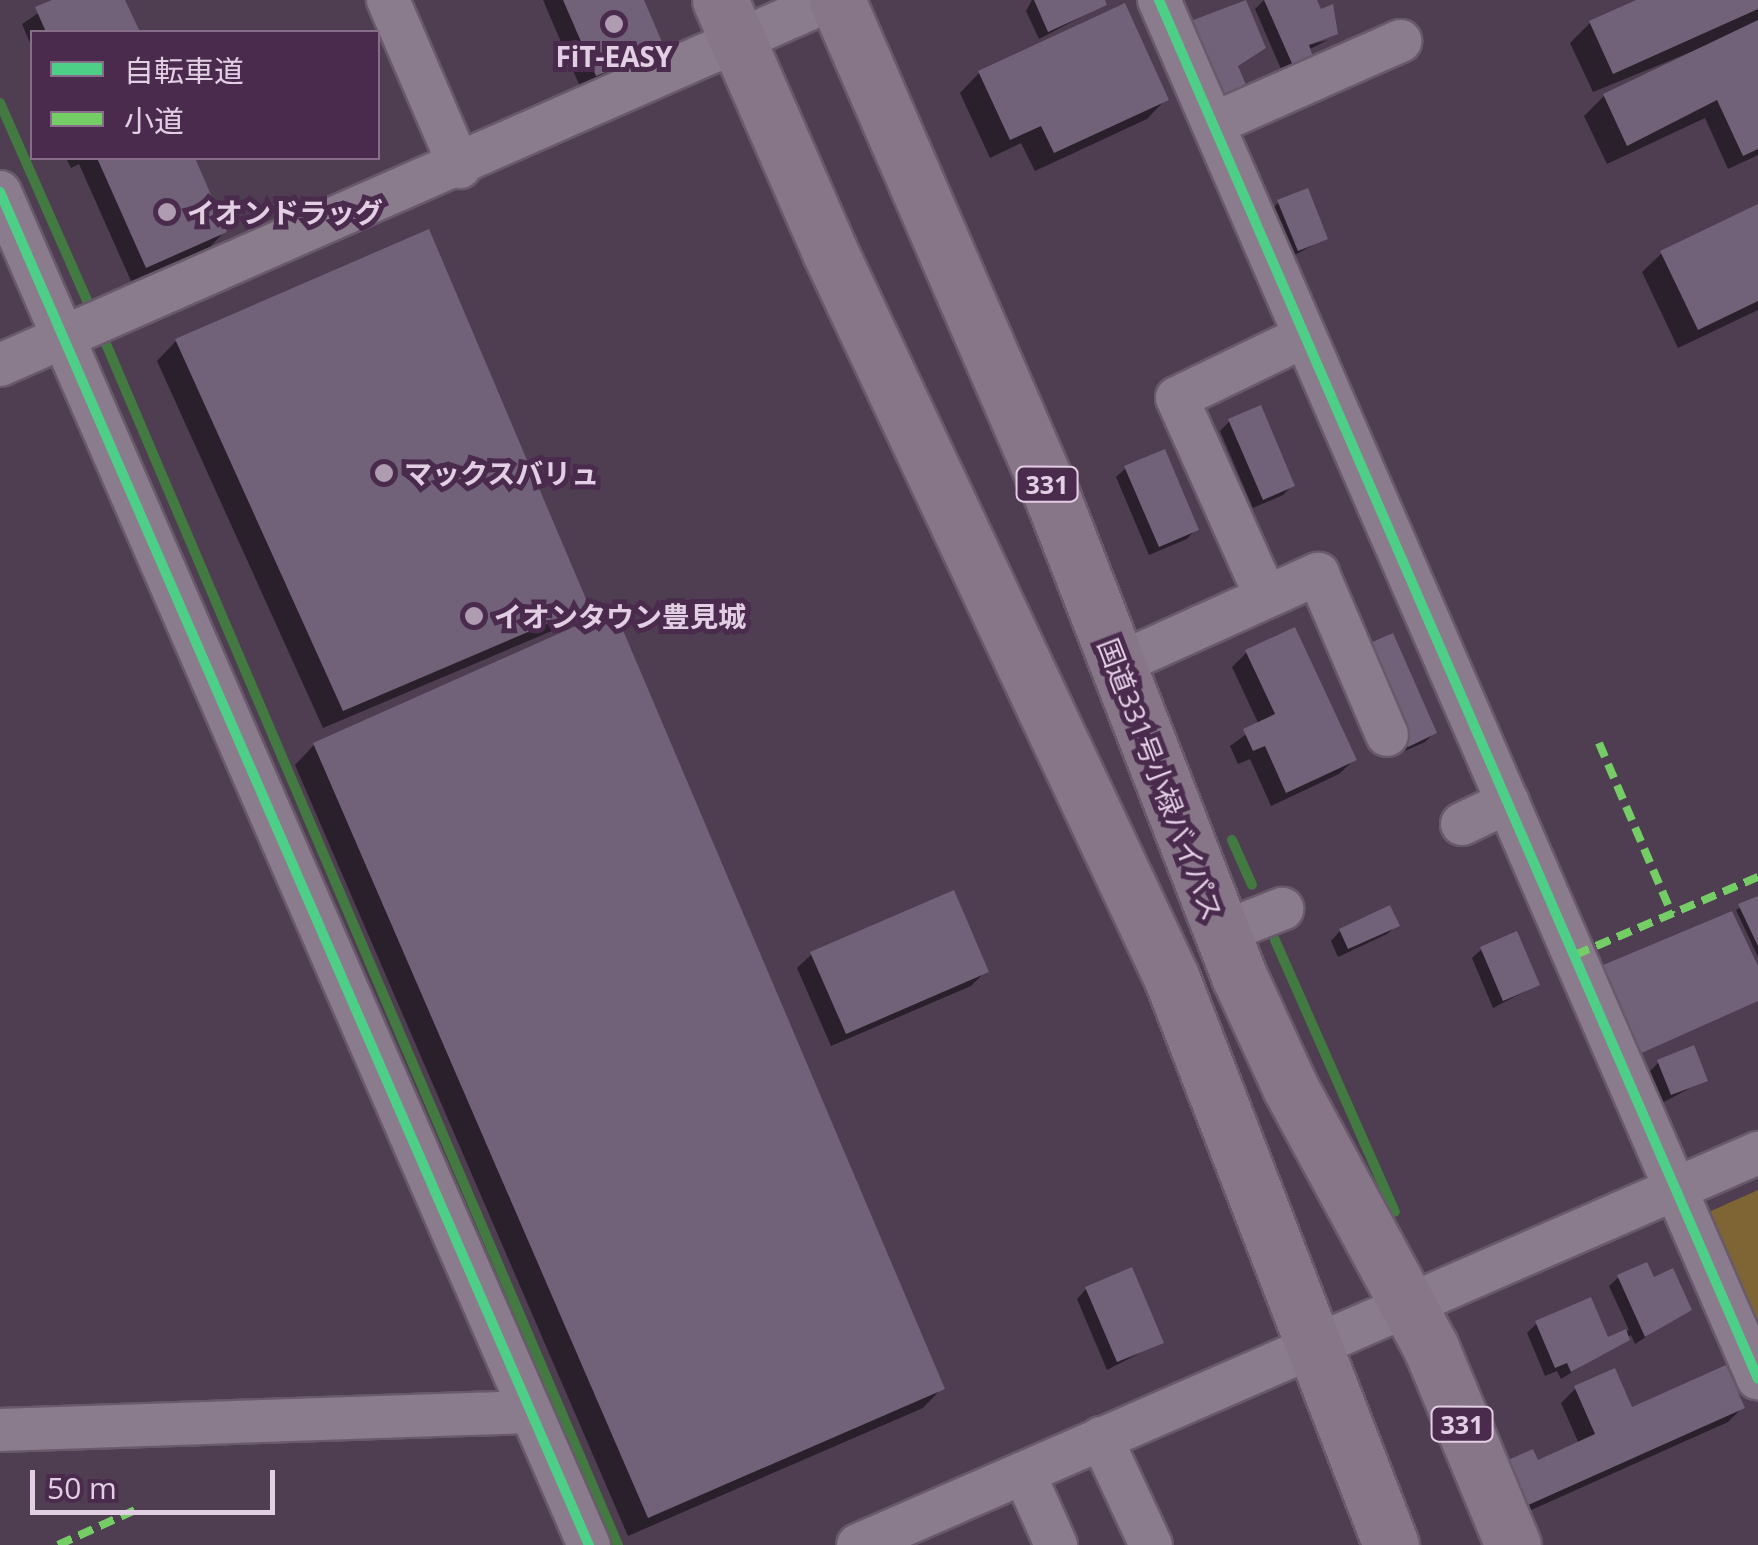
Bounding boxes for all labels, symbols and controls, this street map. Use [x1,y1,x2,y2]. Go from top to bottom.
marker: FiT-EASY [603,13,625,35]
legend [30,30,380,160]
place label: FiT-EASY [555,39,673,73]
text: 自転車道 [124,50,244,91]
text: 小道 [124,100,184,141]
place label: イオンドラッグ [187,195,383,229]
marker: イオンドラッグ [156,201,178,223]
place label: マックスバリュ [404,456,600,490]
marker: マックスバリュ [373,462,395,484]
road number: 331 [1014,464,1080,504]
place label: イオンタウン豊見城 [494,599,746,633]
marker: イオンタウン豊見城 [463,605,485,627]
street label: 国道331号小禄バイパス [1092,633,1230,925]
road number: 331 [1430,1404,1494,1444]
scale bar [35,1450,280,1512]
text: 50 m [47,1467,117,1508]

